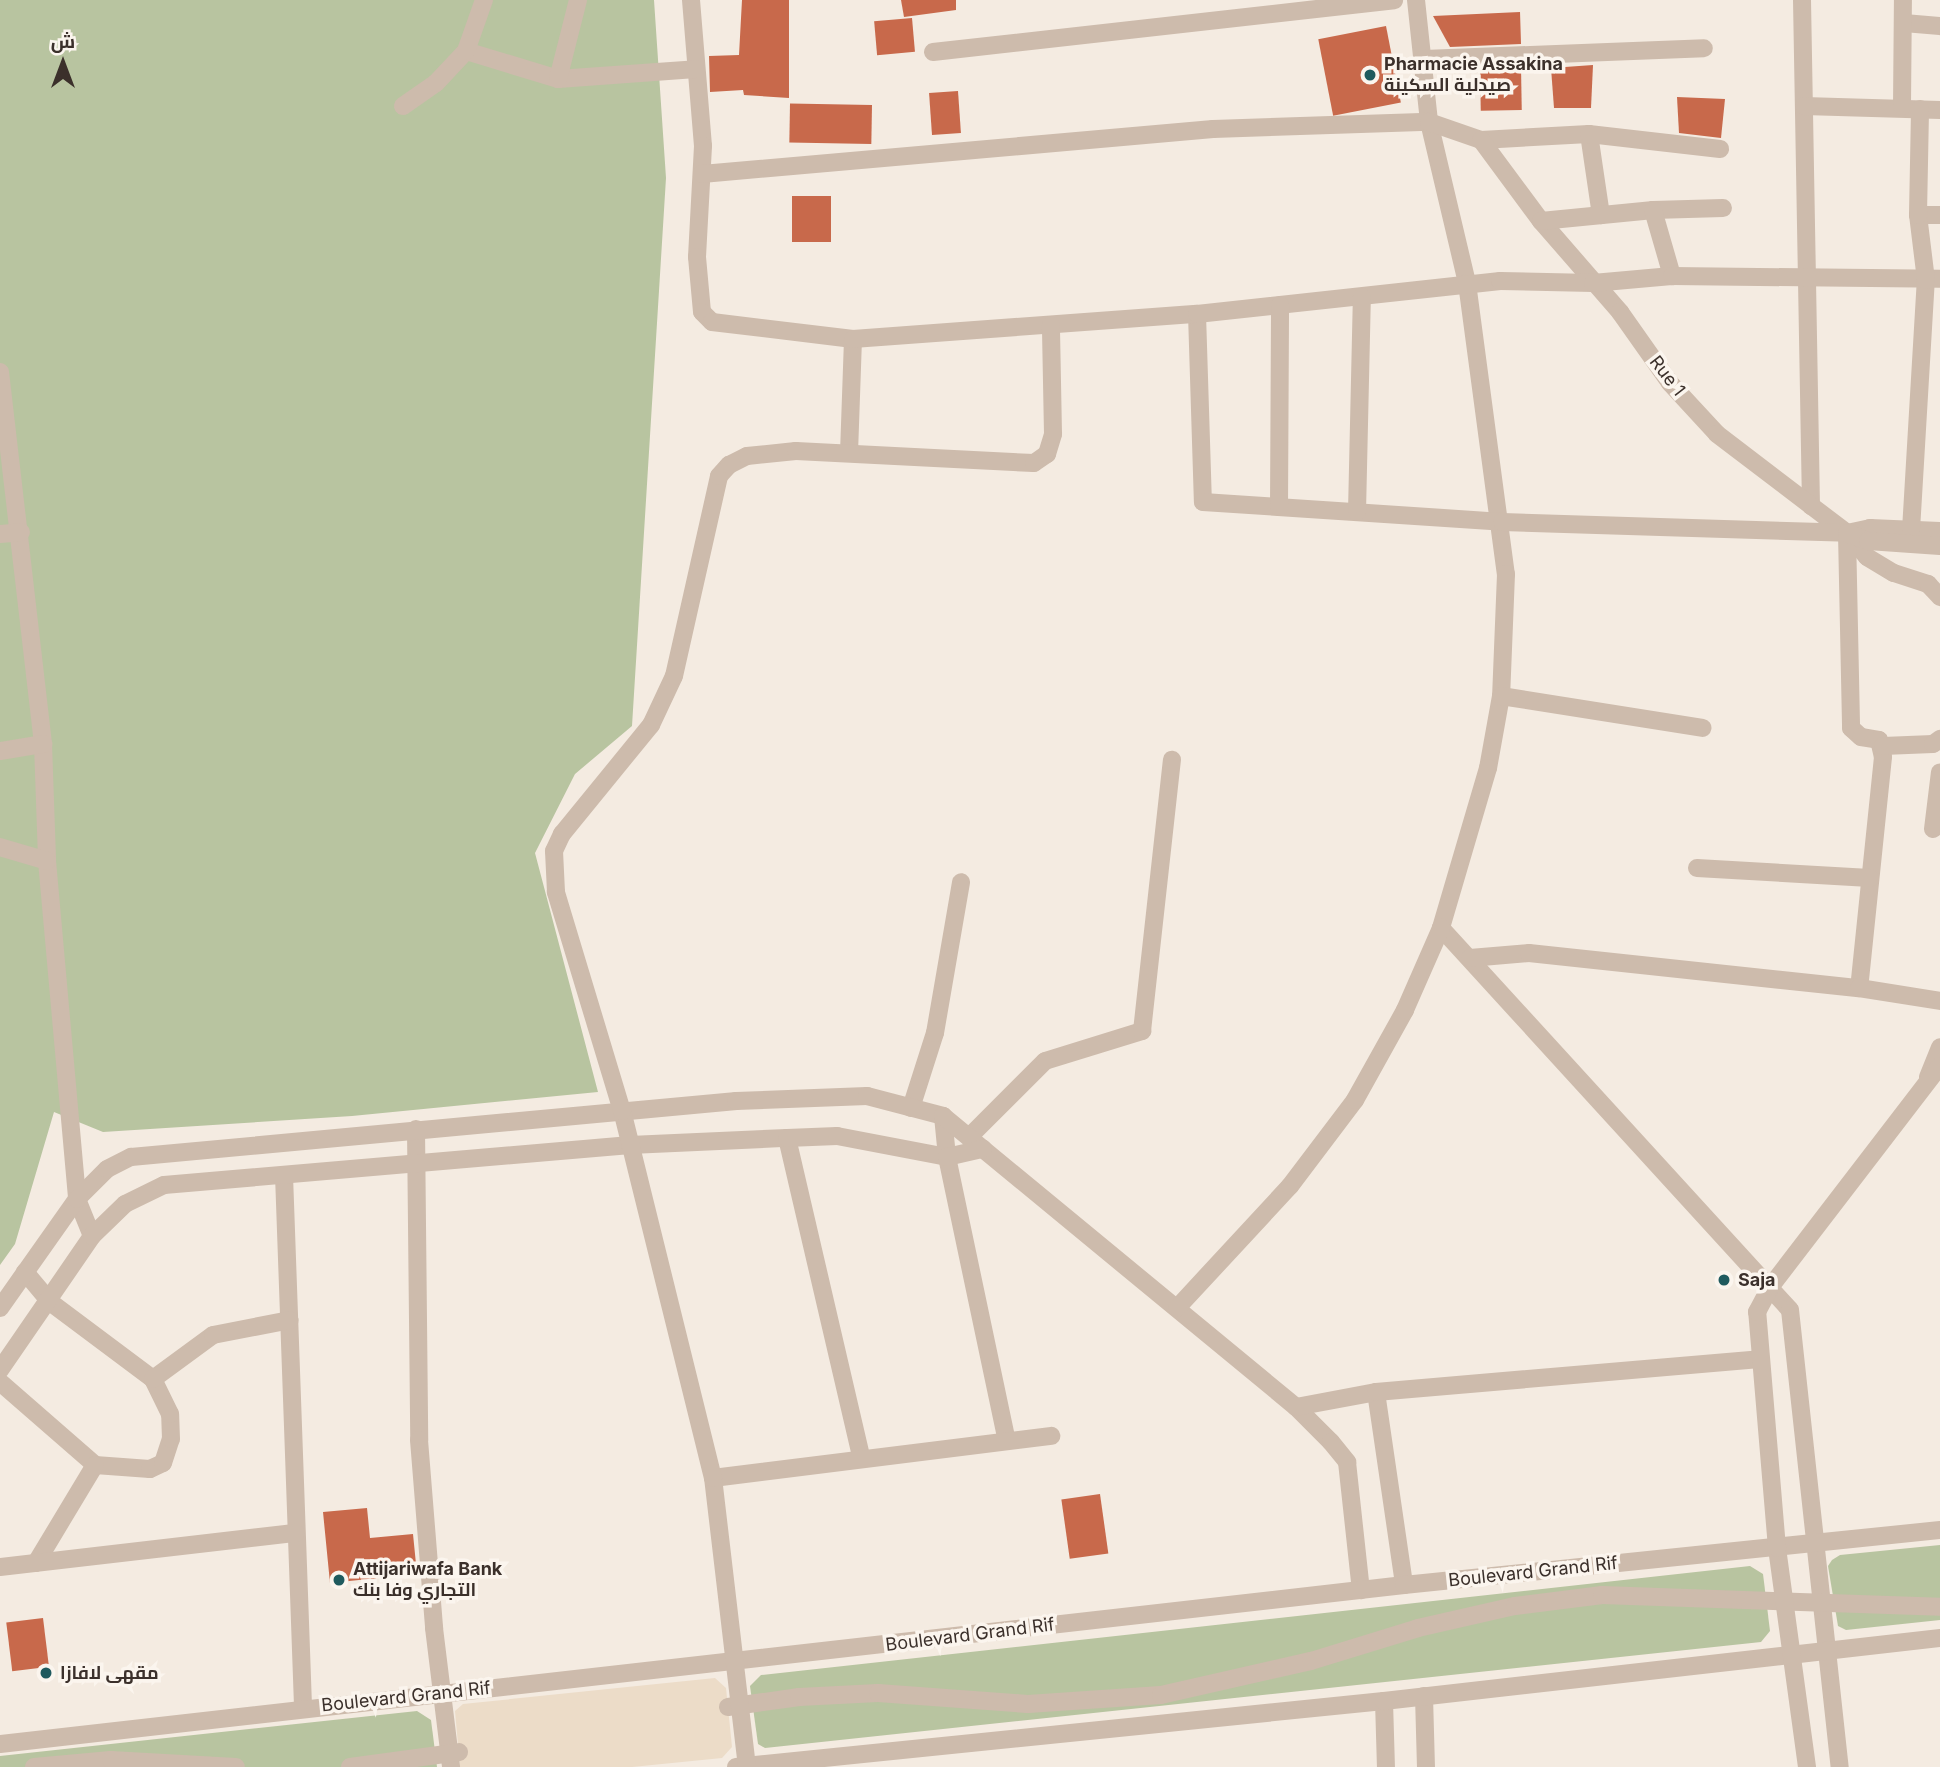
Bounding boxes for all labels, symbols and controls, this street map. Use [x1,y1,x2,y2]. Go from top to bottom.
north arrow [28,28,98,98]
text: ش [51,30,75,53]
place label: Pharmacie Assakina صيدلية السكينة [1384,54,1563,96]
marker: Pharmacie Assakina صيدلية السكينة [1362,67,1378,83]
street label: Rue 1 [1645,352,1689,400]
place label: Saja [1738,1269,1776,1291]
marker: Saja [1716,1272,1732,1288]
street label: Boulevard Grand Rif [1447,1552,1619,1592]
place label: Attijariwafa Bank التجاري وفا بنك [353,1559,502,1602]
marker: Attijariwafa Bank التجاري وفا بنك [331,1572,347,1588]
street label: Boulevard Grand Rif [884,1614,1056,1656]
place label: مقهى لافازا [60,1662,159,1684]
marker: مقهى لافازا [38,1665,54,1681]
street label: Boulevard Grand Rif [320,1677,492,1717]

